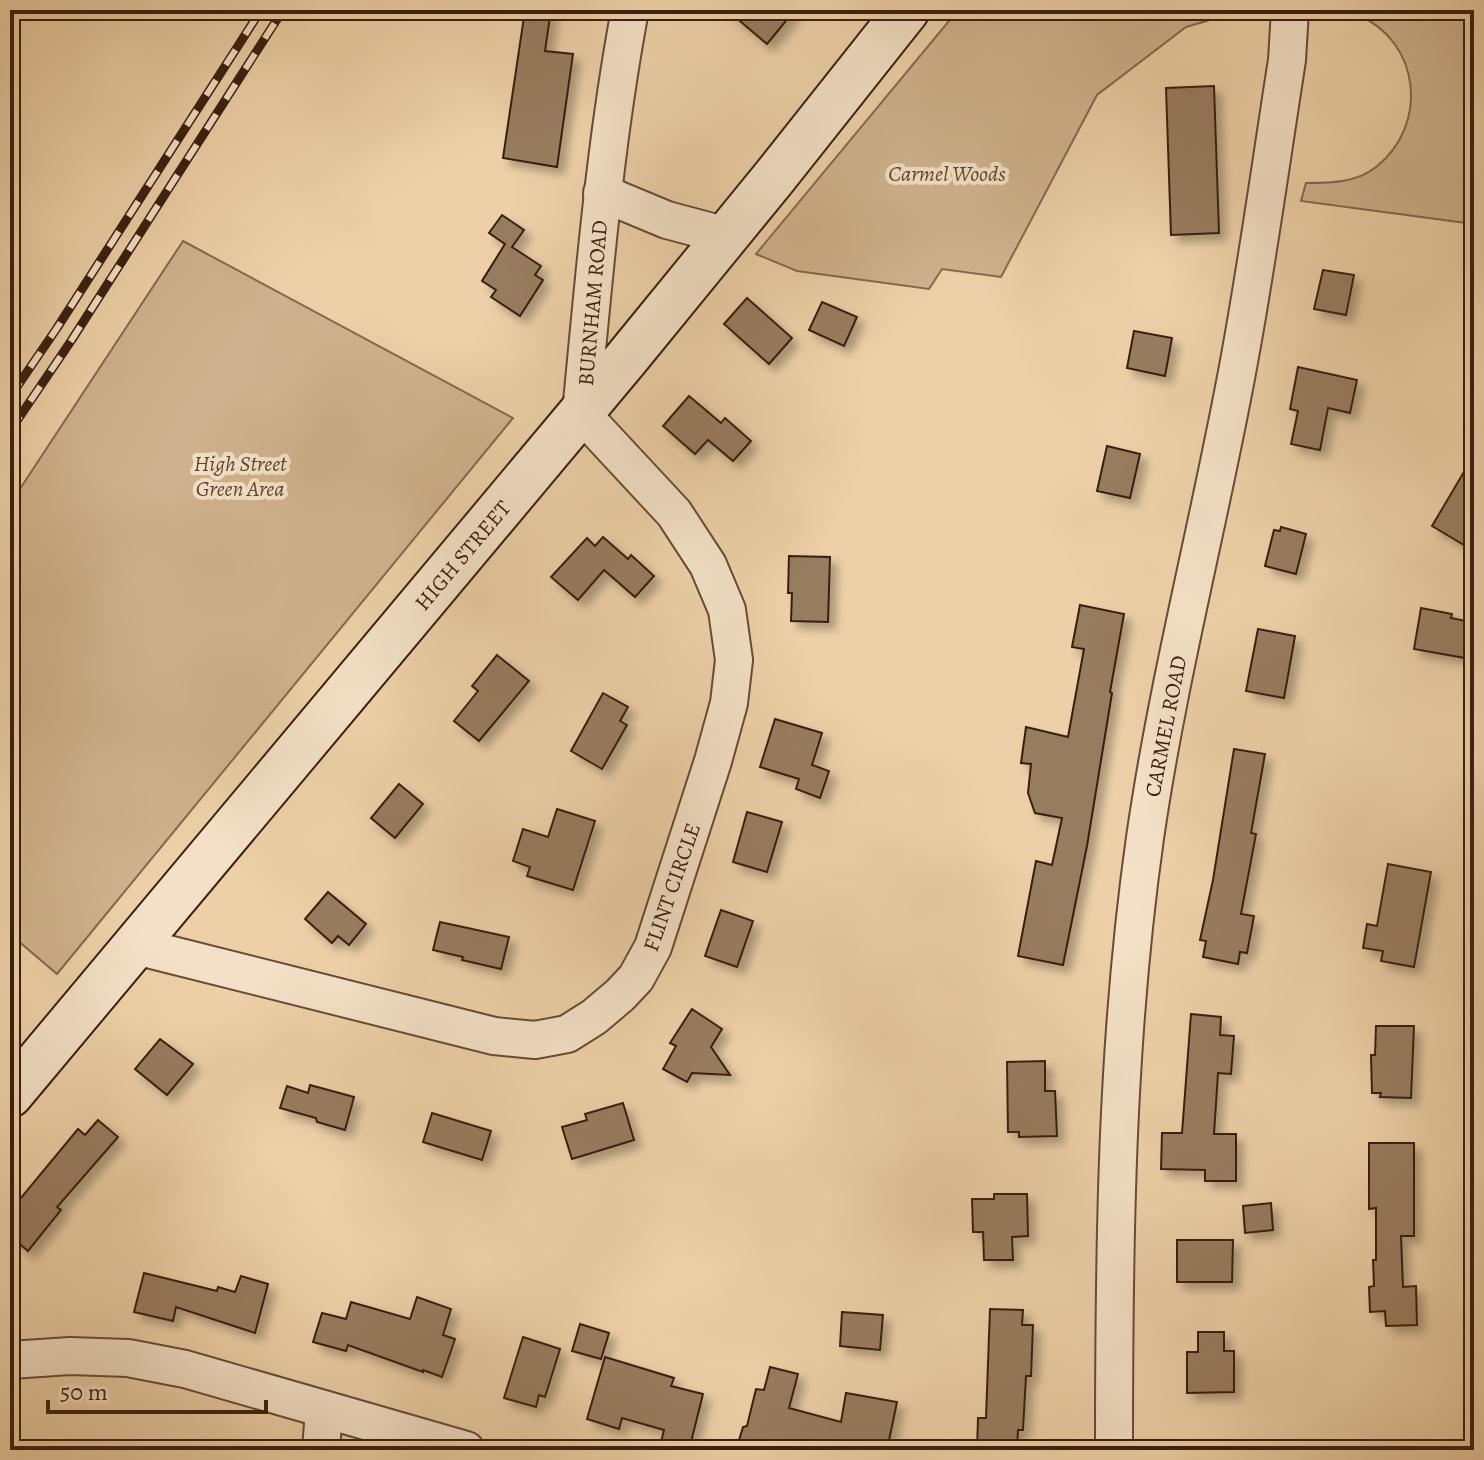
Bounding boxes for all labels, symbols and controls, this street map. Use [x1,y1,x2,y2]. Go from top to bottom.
park label: Carmel Woods [888,159,1006,189]
street label: BURNHAM ROAD [571,219,615,387]
park label: High Street Green Area [194,449,287,504]
street label: HIGH STREET [408,494,518,617]
street label: CARMEL ROAD [1138,653,1194,800]
street label: FLINT CIRCLE [636,819,708,956]
scale bar [48,1364,266,1414]
text: 50 m [60,1376,108,1408]

